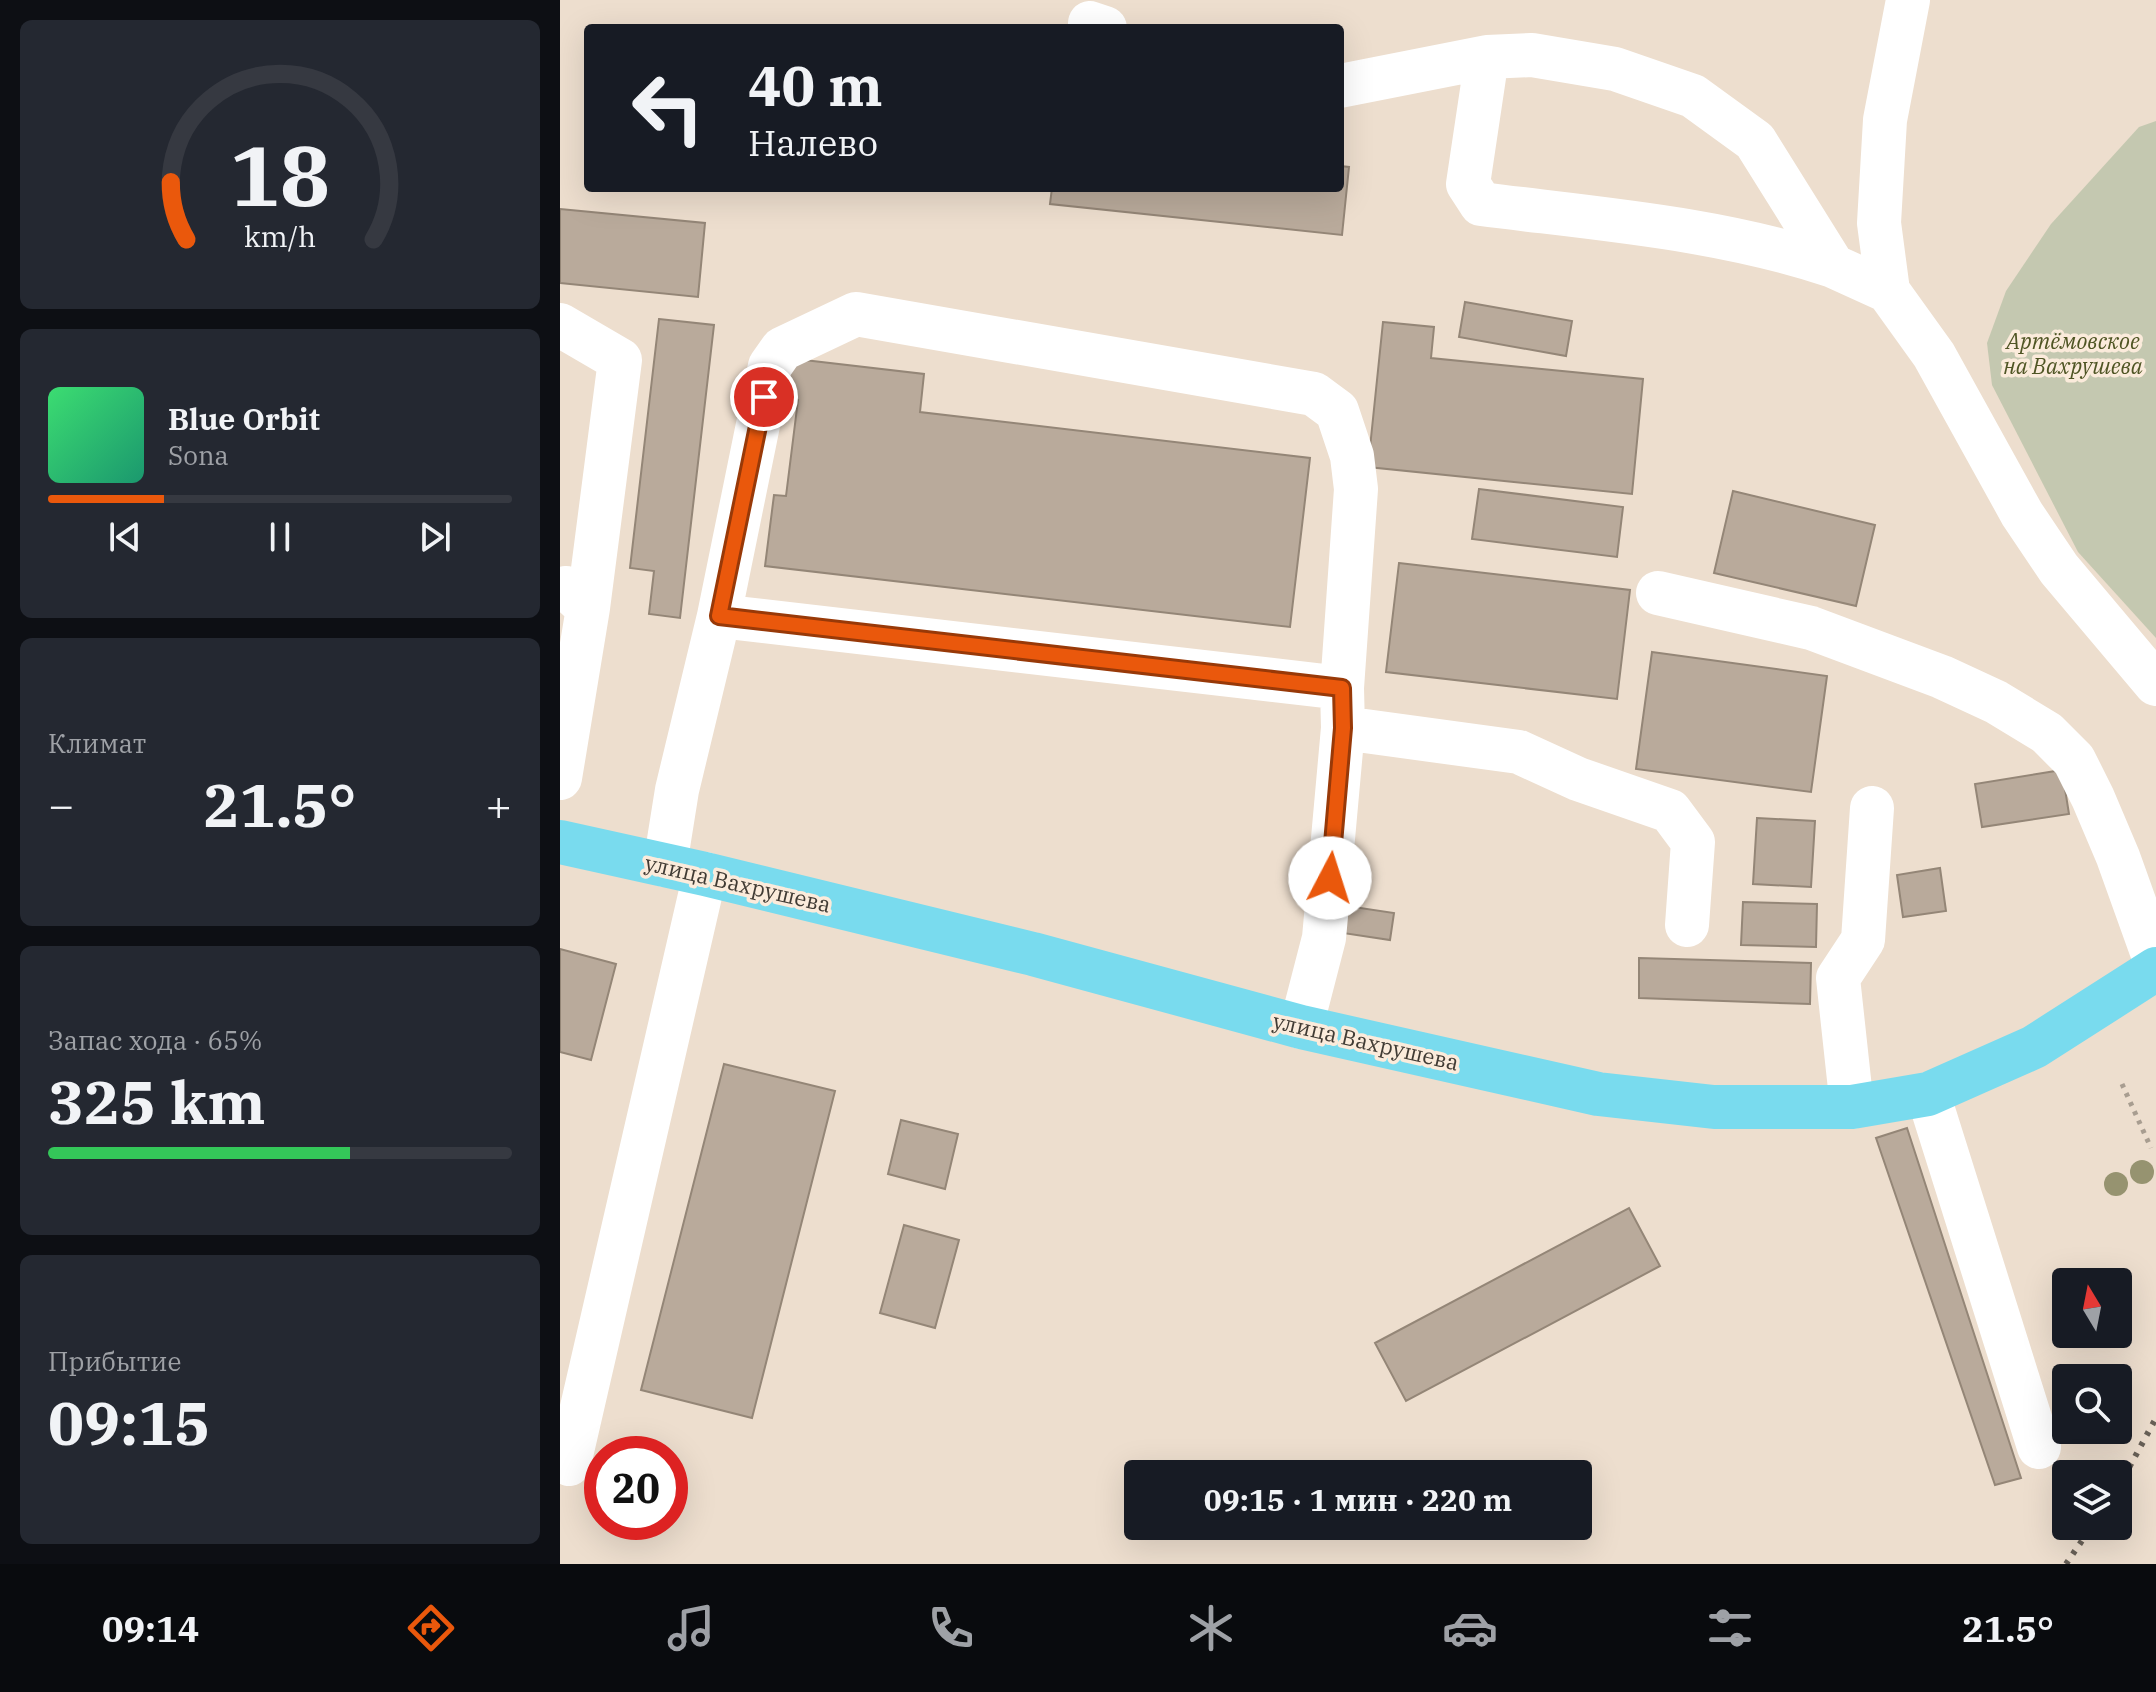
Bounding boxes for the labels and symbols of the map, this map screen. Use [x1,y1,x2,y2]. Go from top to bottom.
park label: Артёмовское на Вахрушева [2003,326,2143,380]
pin [730,363,798,431]
position arrow [1288,836,1372,920]
street label: улица Вахрушева [642,848,834,918]
street label: улица Вахрушева [1270,1006,1462,1076]
north arrow [2052,1268,2132,1348]
speed limit sign: 20 [584,1436,688,1540]

